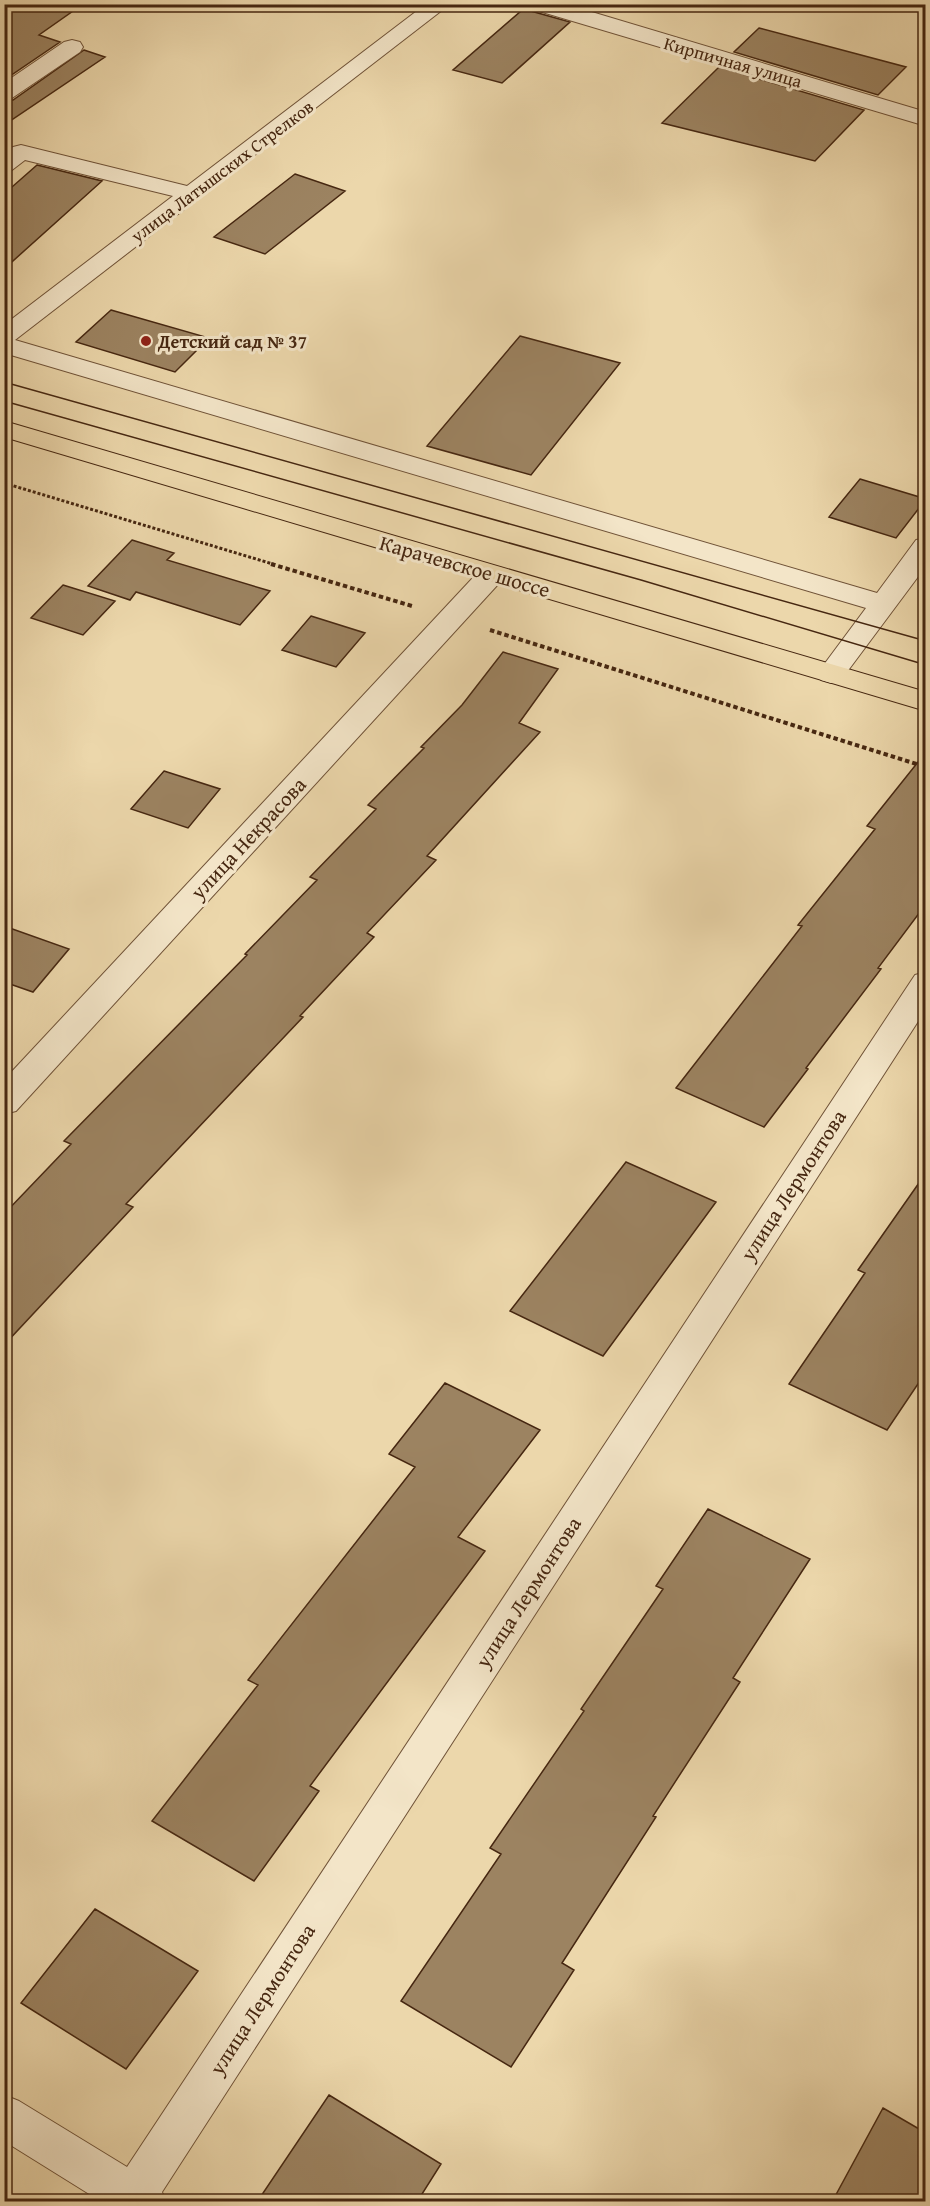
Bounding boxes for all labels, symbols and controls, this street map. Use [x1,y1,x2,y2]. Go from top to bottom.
street label: Кирпичная улица [661,29,806,95]
street label: улица Латышских Стрелков [124,93,319,249]
place label: Детский сад № 37 [157,328,307,355]
marker: Детский сад № 37 [139,334,153,348]
street label: Карачевское шоссе [376,527,554,605]
street label: улица Некрасова [182,770,313,907]
street label: улица Лермонтова [732,1103,854,1268]
street label: улица Лермонтова [467,1510,589,1675]
street label: улица Лермонтова [201,1917,323,2082]

